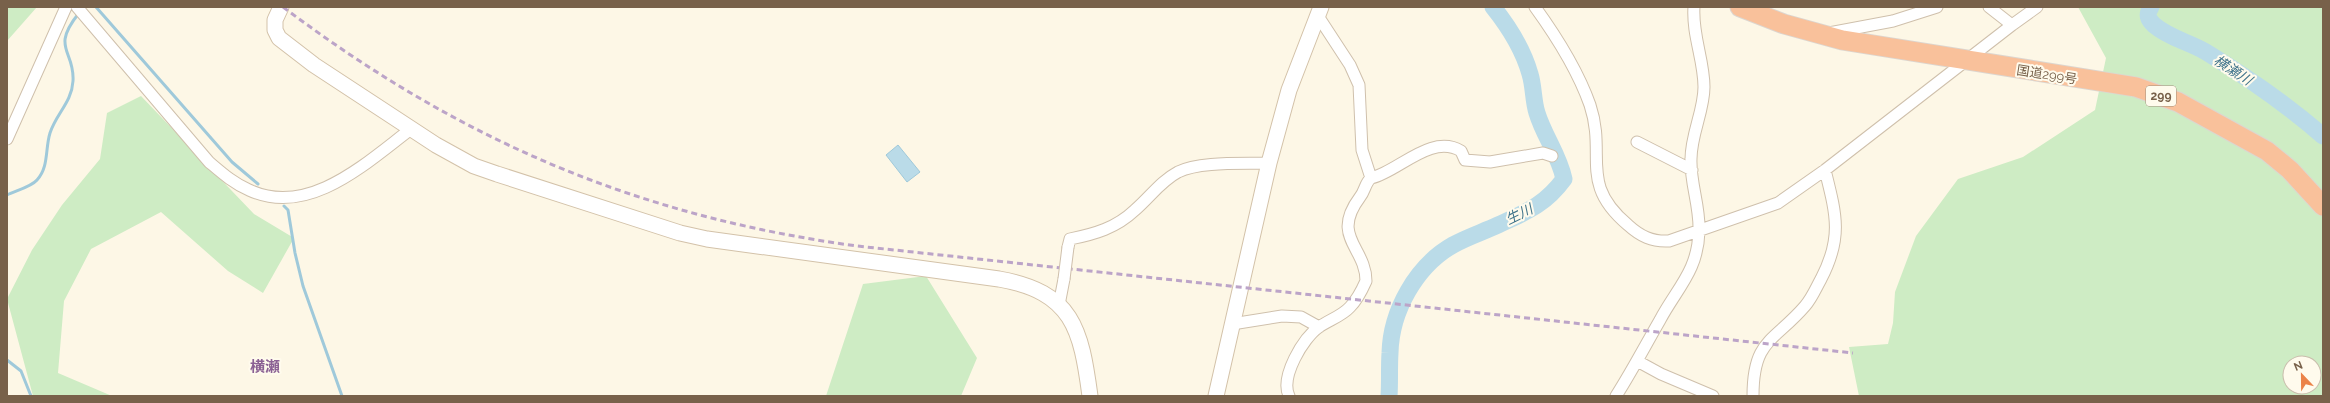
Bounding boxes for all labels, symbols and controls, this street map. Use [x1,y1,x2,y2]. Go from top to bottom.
water label: 横瀬川 [2211,52,2257,89]
street label: 国道299号 [2016,62,2078,87]
road number: 299 [2146,86,2176,106]
water label: 生川 [1503,200,1537,227]
north arrow [2282,355,2322,395]
district label: 横瀬 [250,358,280,376]
text: N [2292,359,2305,374]

